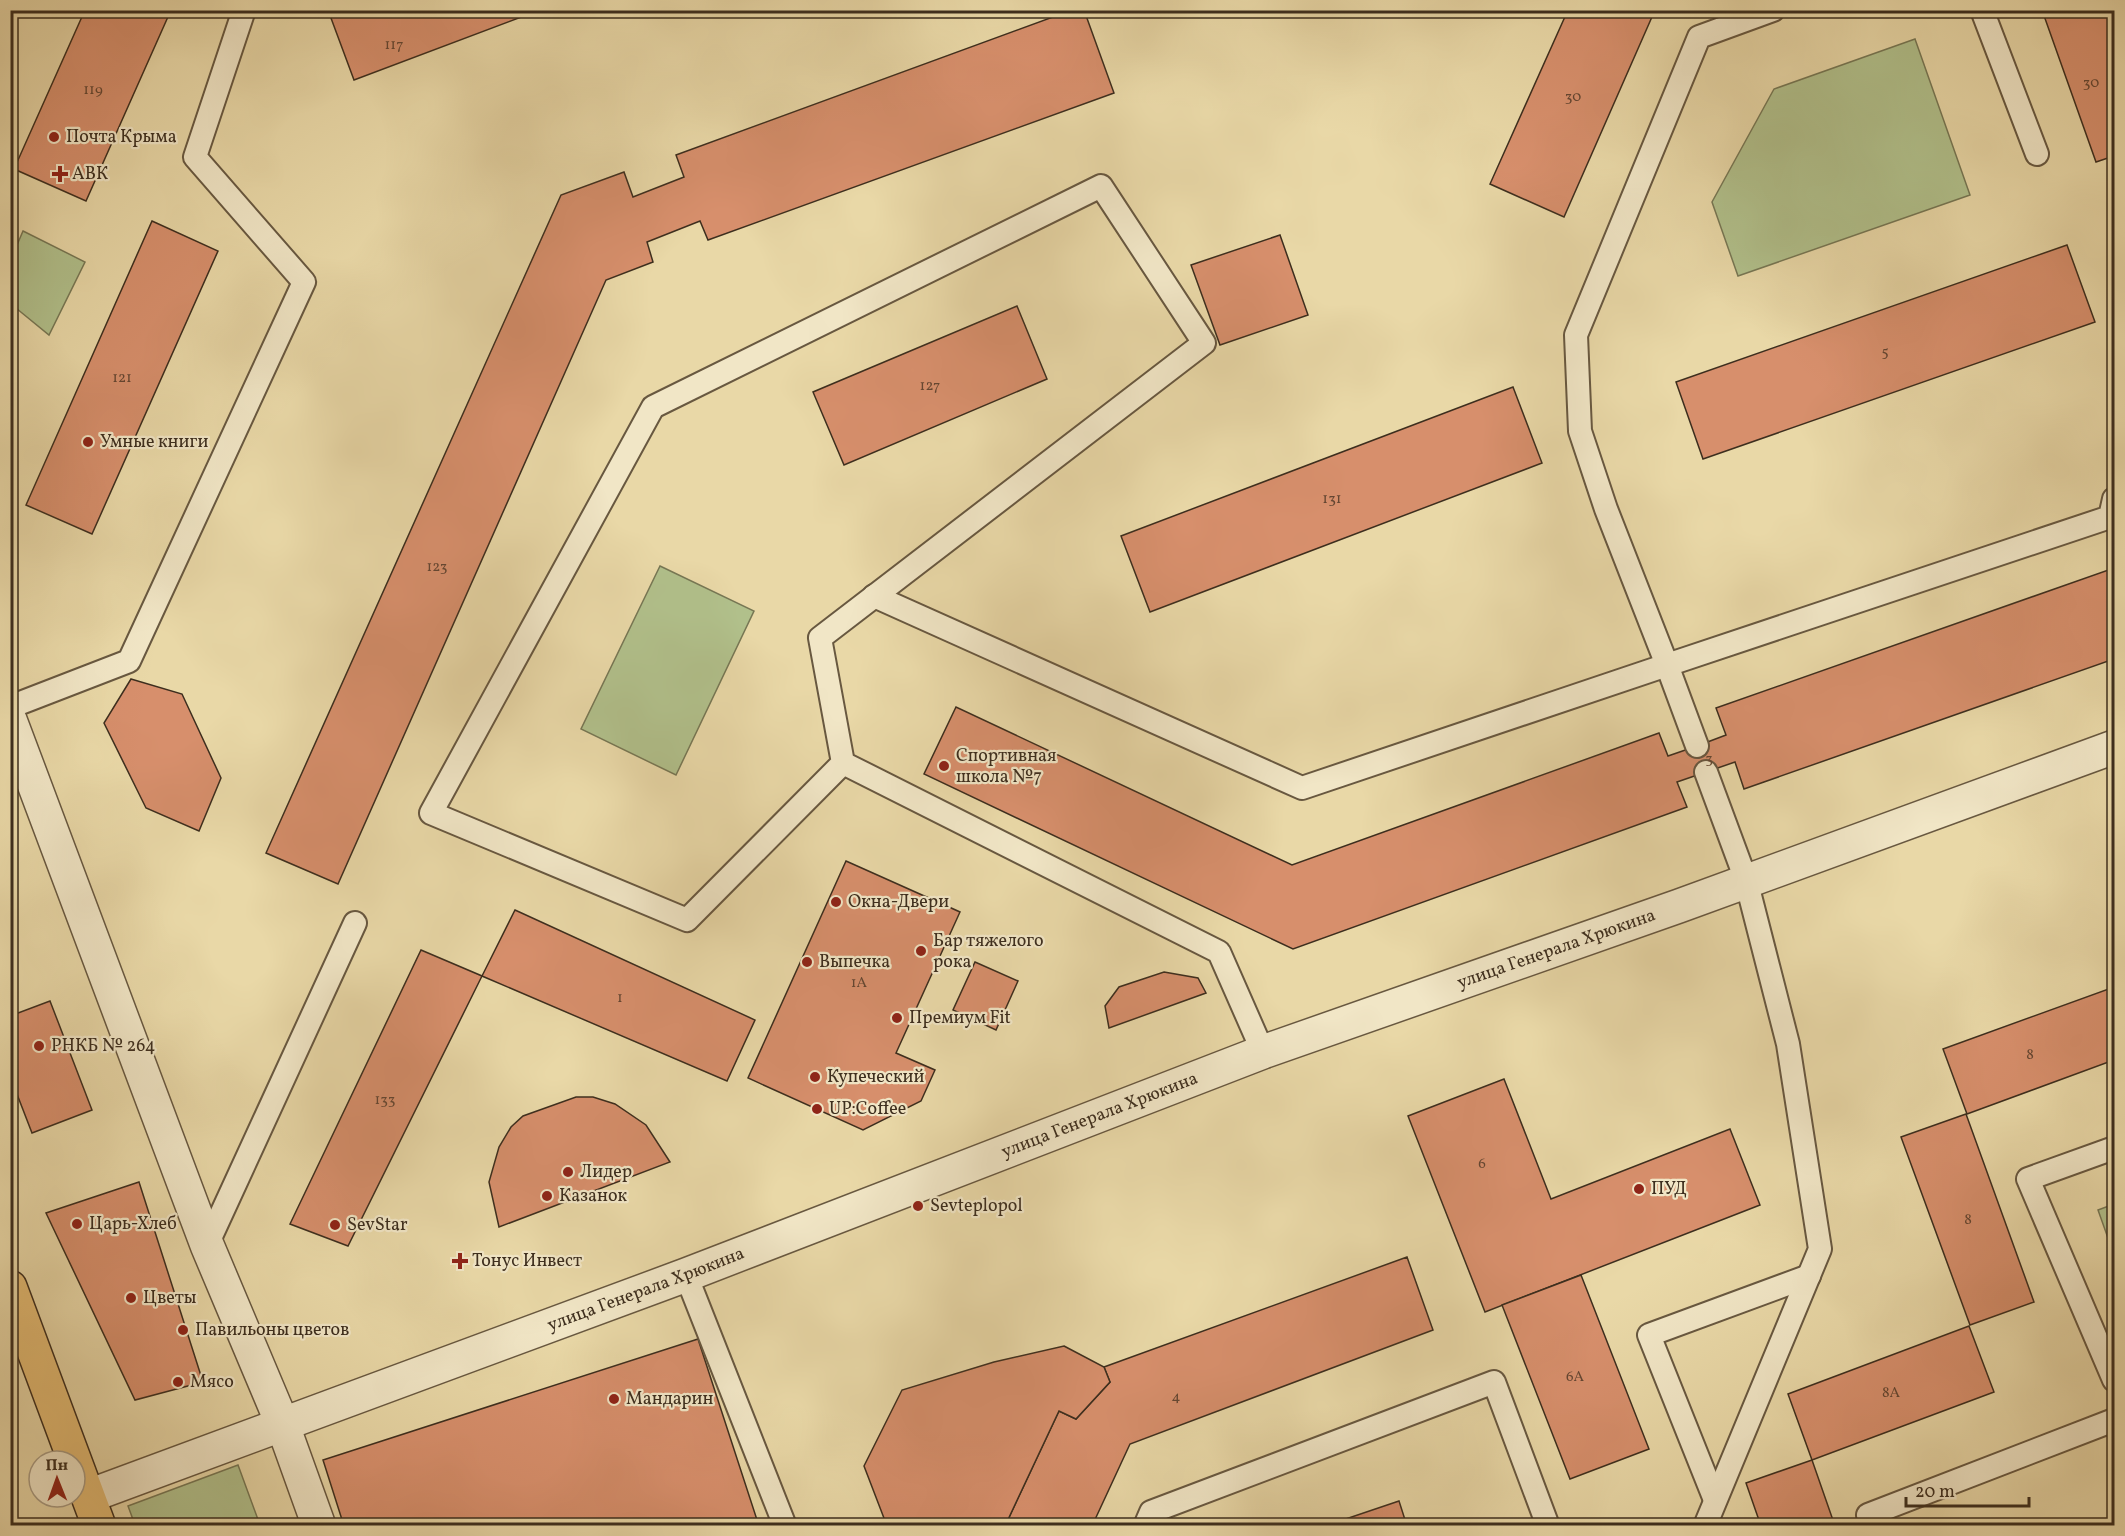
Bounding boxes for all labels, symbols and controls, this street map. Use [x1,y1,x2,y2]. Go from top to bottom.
house number: 117 [385,35,403,56]
house number: 30 [2083,73,2099,94]
house number: 119 [83,80,103,101]
house number: 30 [1565,87,1581,108]
place label: Почта Крыма [66,125,177,150]
marker: Почта Крыма [47,130,61,144]
place label: АВК [72,162,108,187]
marker: АВК [53,167,67,181]
house number: 5 [1881,342,1889,363]
house number: 121 [112,368,132,389]
house number: 127 [920,376,940,397]
place label: Умные книги [100,430,208,455]
marker: Умные книги [81,435,95,449]
house number: 131 [1322,489,1342,510]
house number: 123 [426,557,448,578]
place label: Спортивная школа №7 [956,744,1056,790]
house number: 3 [1705,749,1713,770]
marker: Спортивная школа №7 [937,759,951,773]
place label: Окна-Двери [848,890,949,915]
marker: Окна-Двери [829,895,843,909]
street label: улица Генерала Хрюкина [1454,903,1659,995]
place label: Бар тяжелого рока [933,929,1044,975]
marker: Бар тяжелого рока [914,944,928,958]
place label: Выпечка [819,950,890,975]
marker: Выпечка [800,955,814,969]
house number: 1А [851,973,868,994]
house number: 1 [617,988,623,1009]
place label: Премиум Fit [909,1006,1011,1031]
marker: Премиум Fit [890,1011,904,1025]
place label: РНКБ № 264 [51,1034,156,1059]
marker: РНКБ № 264 [32,1039,46,1053]
house number: 8 [2026,1045,2034,1066]
place label: Купеческий [827,1065,924,1090]
street label: улица Генерала Хрюкина [998,1066,1202,1164]
marker: Купеческий [808,1070,822,1084]
house number: 133 [374,1090,396,1111]
place label: UP:Coffee [829,1097,906,1122]
marker: UP:Coffee [810,1102,824,1116]
house number: 6 [1478,1154,1486,1175]
place label: Лидер [580,1160,632,1185]
marker: Лидер [561,1165,575,1179]
place label: ПУД [1651,1177,1687,1202]
marker: ПУД [1632,1182,1646,1196]
place label: Казанок [559,1184,627,1209]
marker: Казанок [540,1189,554,1203]
place label: Sevteplopol [930,1194,1023,1219]
marker: Sevteplopol [911,1199,925,1213]
house number: 8 [1964,1210,1972,1231]
place label: Царь-Хлеб [89,1212,177,1237]
place label: SevStar [347,1213,408,1238]
marker: Царь-Хлеб [70,1217,84,1231]
marker: SevStar [328,1218,342,1232]
street label: улица Генерала Хрюкина [544,1241,748,1338]
place label: Тонус Инвест [472,1249,582,1274]
marker: Тонус Инвест [453,1254,467,1268]
place label: Цветы [143,1286,197,1311]
marker: Цветы [124,1291,138,1305]
place label: Павильоны цветов [195,1318,349,1343]
marker: Павильоны цветов [176,1323,190,1337]
house number: 6А [1566,1367,1585,1388]
place label: Мясо [190,1370,234,1395]
marker: Мясо [171,1375,185,1389]
house number: 8А [1882,1383,1901,1404]
place label: Мандарин [626,1387,714,1412]
house number: 4 [1172,1387,1181,1408]
marker: Мандарин [607,1392,621,1406]
north arrow [27,1449,87,1509]
text: Пн [45,1455,68,1477]
scale bar [1906,1470,2029,1508]
text: 20 m [1915,1480,1955,1505]

